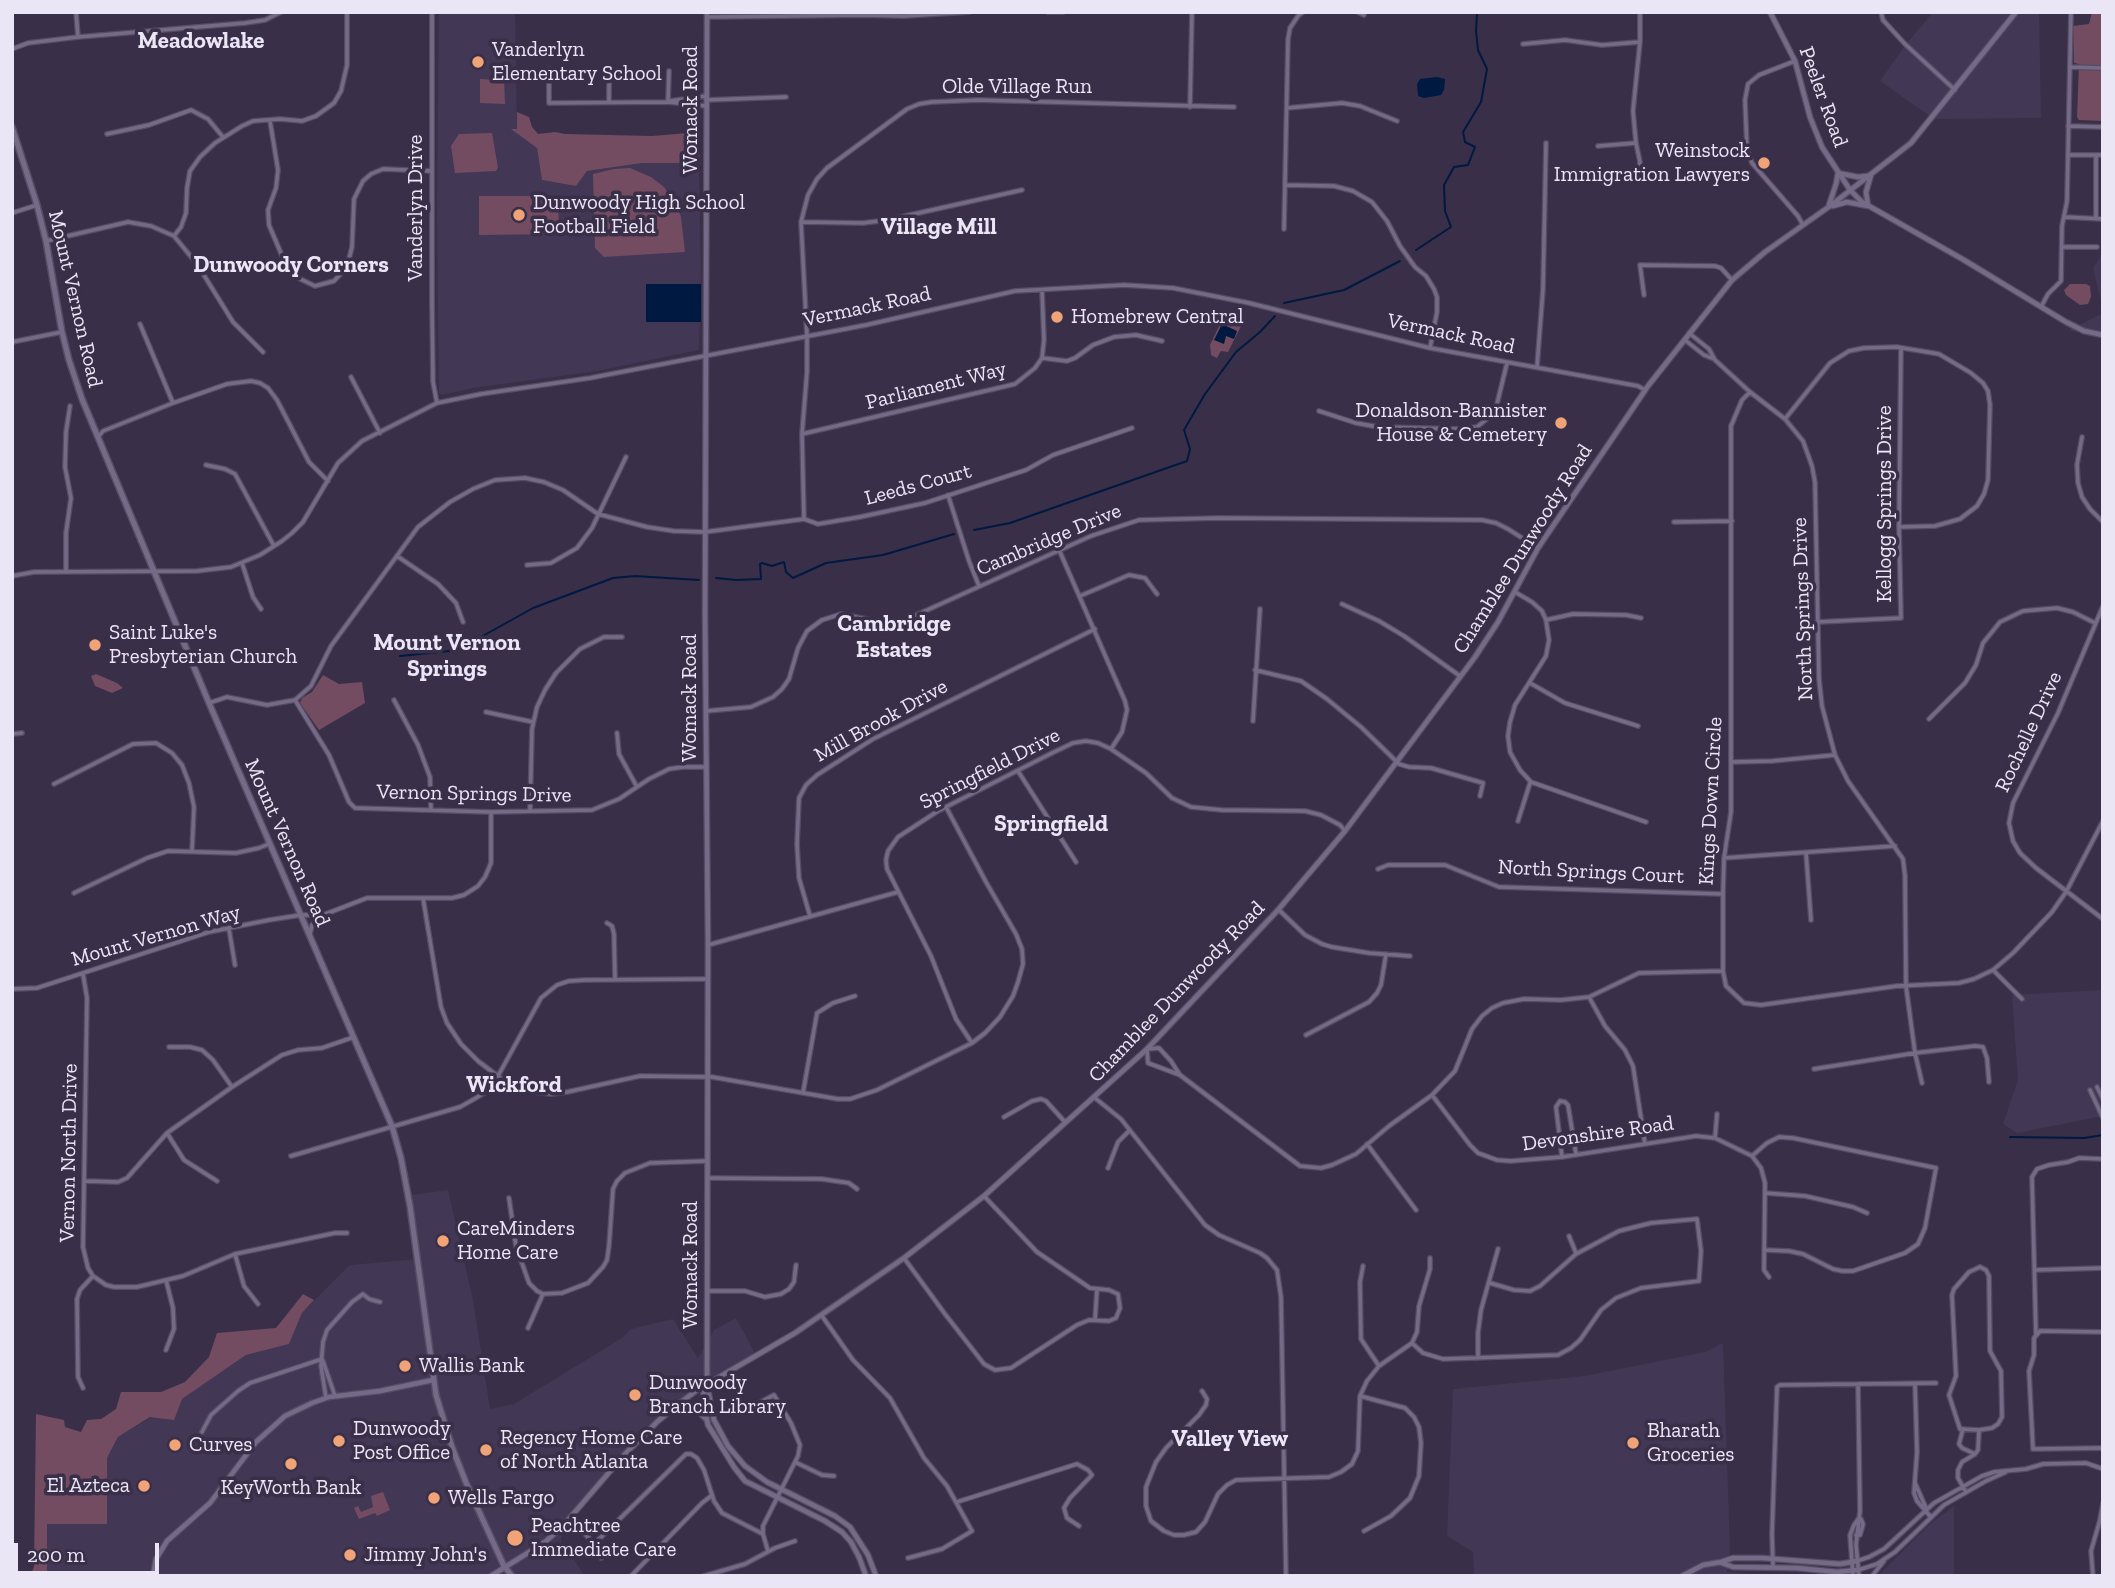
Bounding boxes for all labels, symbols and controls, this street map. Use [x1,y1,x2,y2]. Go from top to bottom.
district label: Meadowlake [138,27,264,55]
place label: Vanderlyn Elementary School [492,37,662,87]
street label: Peeler Road [1793,43,1853,151]
street label: Womack Road [678,46,704,174]
marker: Vanderlyn Elementary School [470,54,486,70]
street label: Olde Village Run [942,74,1092,100]
street label: Vanderlyn Drive [403,135,429,281]
place label: Weinstock Immigration Lawyers [1554,138,1750,188]
marker: Weinstock Immigration Lawyers [1756,155,1772,171]
place label: Dunwoody High School Football Field [533,190,745,240]
marker: Dunwoody High School Football Field [511,207,527,223]
street label: Mount Vernon Road [42,208,108,390]
district label: Village Mill [881,213,997,241]
district label: Dunwoody Corners [193,251,389,279]
street label: Vermack Road [801,281,933,333]
place label: Homebrew Central [1071,304,1244,330]
street label: Vermack Road [1385,308,1517,360]
marker: Homebrew Central [1049,309,1065,325]
street label: Parliament Way [863,356,1009,416]
place label: Donaldson-Bannister House & Cemetery [1355,398,1547,448]
street label: Kellogg Springs Drive [1872,405,1898,603]
marker: Donaldson-Bannister House & Cemetery [1553,415,1569,431]
street label: Chamblee Dunwoody Road [1448,440,1598,658]
street label: Leeds Court [862,459,974,511]
street label: Cambridge Drive [973,498,1125,582]
street label: North Springs Drive [1787,517,1819,701]
district label: Cambridge Estates [837,610,951,664]
place label: Saint Luke's Presbyterian Church [109,620,297,670]
district label: Mount Vernon Springs [373,629,521,683]
street label: Womack Road [677,634,703,762]
marker: Saint Luke's Presbyterian Church [87,637,103,653]
street label: Rochelle Drive [1990,668,2068,796]
street label: Mill Brook Drive [810,674,952,768]
street label: Kings Down Circle [1694,716,1728,886]
street label: Springfield Drive [916,723,1064,815]
street label: Mount Vernon Road [239,755,335,931]
street label: Vernon Springs Drive [376,780,572,808]
district label: Springfield [994,810,1108,838]
street label: North Springs Court [1497,855,1685,889]
street label: Chamblee Dunwoody Road [1084,896,1270,1088]
street label: Mount Vernon Way [69,900,243,972]
street label: Vernon North Drive [55,1063,83,1243]
district label: Wickford [466,1071,562,1099]
street label: Devonshire Road [1521,1111,1675,1157]
street label: Womack Road [678,1201,704,1329]
place label: CareMinders Home Care [457,1216,575,1266]
marker: CareMinders Home Care [435,1233,451,1249]
place label: Wallis Bank [419,1353,525,1379]
marker: Wallis Bank [397,1358,413,1374]
place label: Dunwoody Branch Library [649,1370,786,1420]
marker: Dunwoody Branch Library [627,1387,643,1403]
place label: Dunwoody Post Office [353,1416,451,1466]
place label: Bharath Groceries [1647,1418,1734,1468]
place label: Regency Home Care of North Atlanta [500,1425,682,1475]
district label: Valley View [1172,1425,1288,1453]
place label: Curves [189,1432,253,1458]
marker: Dunwoody Post Office [331,1433,347,1449]
marker: Bharath Groceries [1625,1435,1641,1451]
marker: Curves [167,1437,183,1453]
marker: Regency Home Care of North Atlanta [478,1442,494,1458]
marker: KeyWorth Bank [283,1456,299,1472]
place label: El Azteca [46,1473,130,1499]
place label: KeyWorth Bank [221,1475,361,1501]
marker: El Azteca [136,1478,152,1494]
place label: Wells Fargo [448,1485,554,1511]
marker: Wells Fargo [426,1490,442,1506]
place label: Peachtree Immediate Care [531,1513,676,1563]
scale bar [18,1528,163,1572]
marker: Peachtree Immediate Care [505,1528,525,1548]
text: 200 m [27,1542,85,1567]
place label: Jimmy John's [364,1542,487,1568]
marker: Jimmy John's [342,1547,358,1563]

